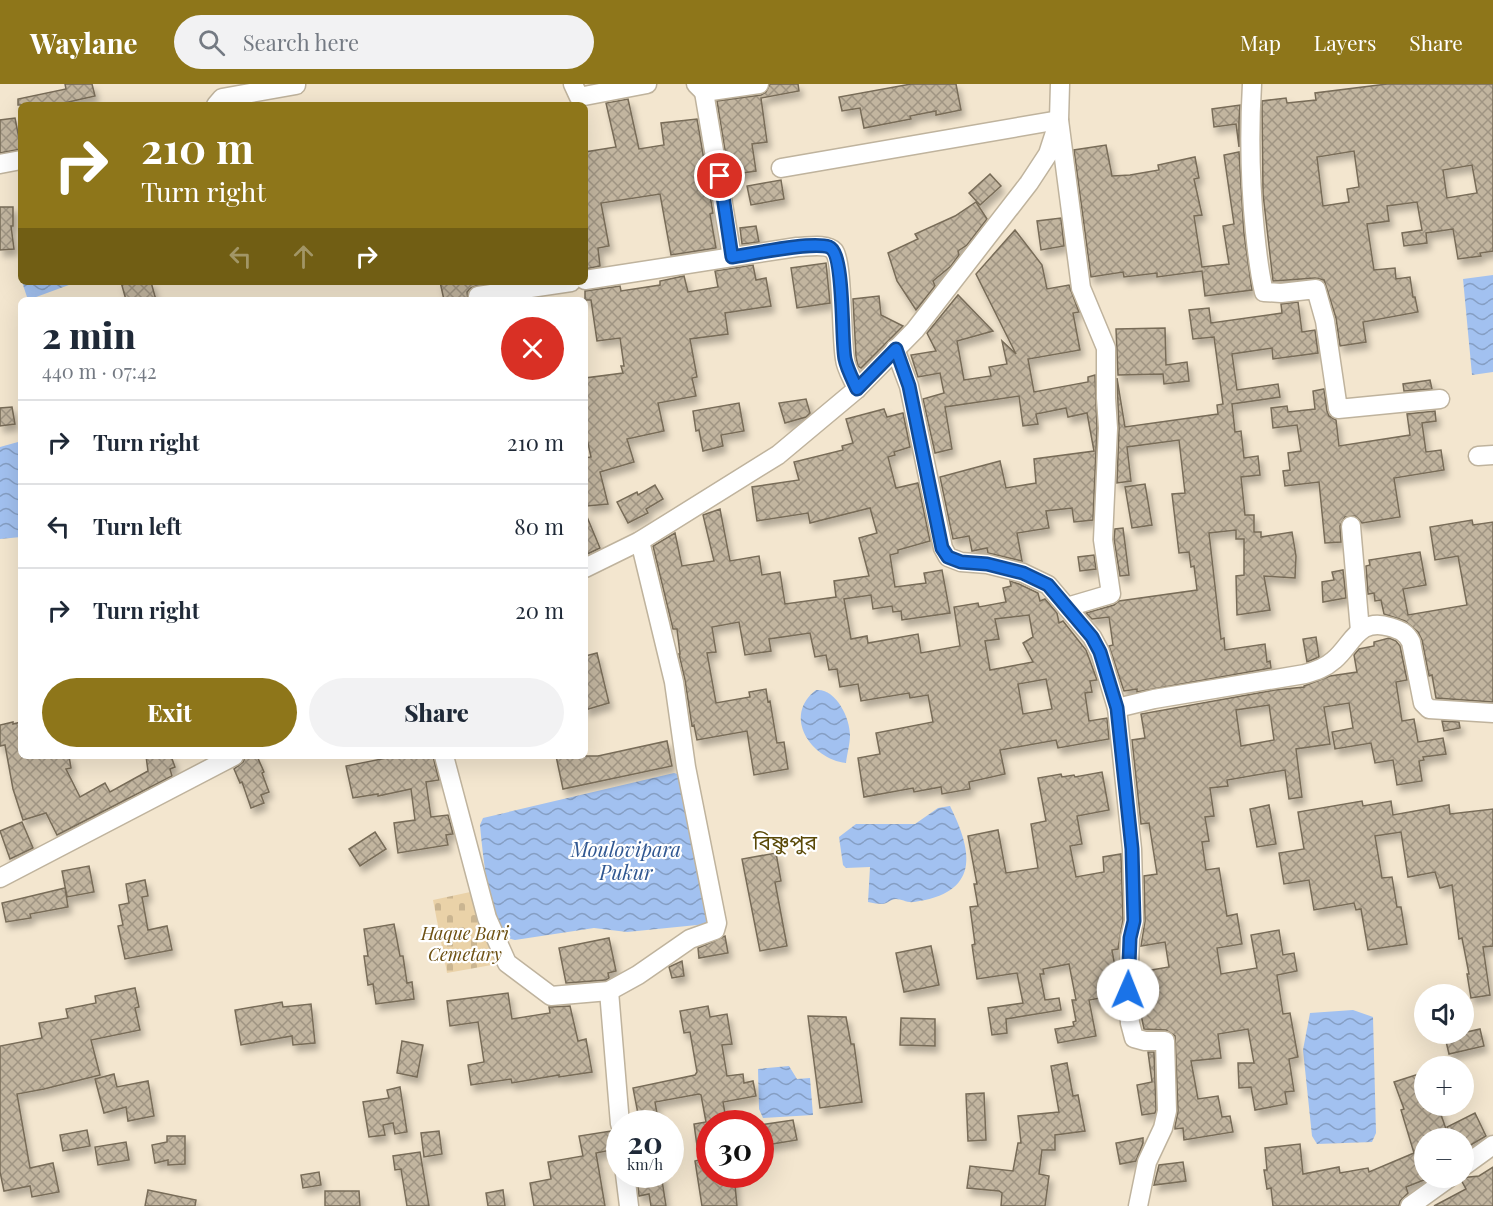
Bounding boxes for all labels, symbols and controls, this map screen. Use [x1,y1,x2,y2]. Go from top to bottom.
search box [174,15,594,69]
text: Waylane [30,24,138,61]
icon: search [195,26,228,59]
text: Search here [243,27,359,57]
text: Map [1240,28,1281,56]
text: Layers [1314,28,1376,56]
text: Share [1409,28,1463,56]
text: 210 m [141,119,254,175]
icon: right [42,126,120,204]
pin [694,150,745,201]
icon: arrive [703,159,736,192]
text: Turn right [141,173,266,209]
icon: left [224,240,257,273]
icon: ahead [287,240,320,273]
icon: right [350,240,383,273]
text: 2 min [42,310,136,358]
button: close [501,317,564,380]
text: 440 m · 07:42 [42,357,157,384]
icon: right [42,426,75,459]
text: Turn right [93,427,199,457]
text: 210 m [507,427,564,457]
icon: left [42,510,75,543]
text: Turn left [93,511,182,541]
text: 80 m [514,511,564,541]
icon: right [42,594,75,627]
text: Turn right [93,595,199,625]
text: 20 m [515,595,564,625]
button: Exit [42,678,297,747]
button: Share [309,678,564,747]
district label: বিষ্ণুপুর [752,827,818,855]
water label: Moulovipara Pukur [570,835,681,885]
park label: Haque Bari Cemetary [420,921,510,966]
position arrow [1096,958,1160,1022]
map controls [1414,984,1474,1188]
button: sound [1414,984,1474,1044]
button: + [1414,1056,1474,1116]
speed limit sign: 30 [696,1110,774,1188]
text: 20 [627,1122,663,1162]
button: − [1414,1128,1474,1188]
text: km/h [627,1154,663,1174]

